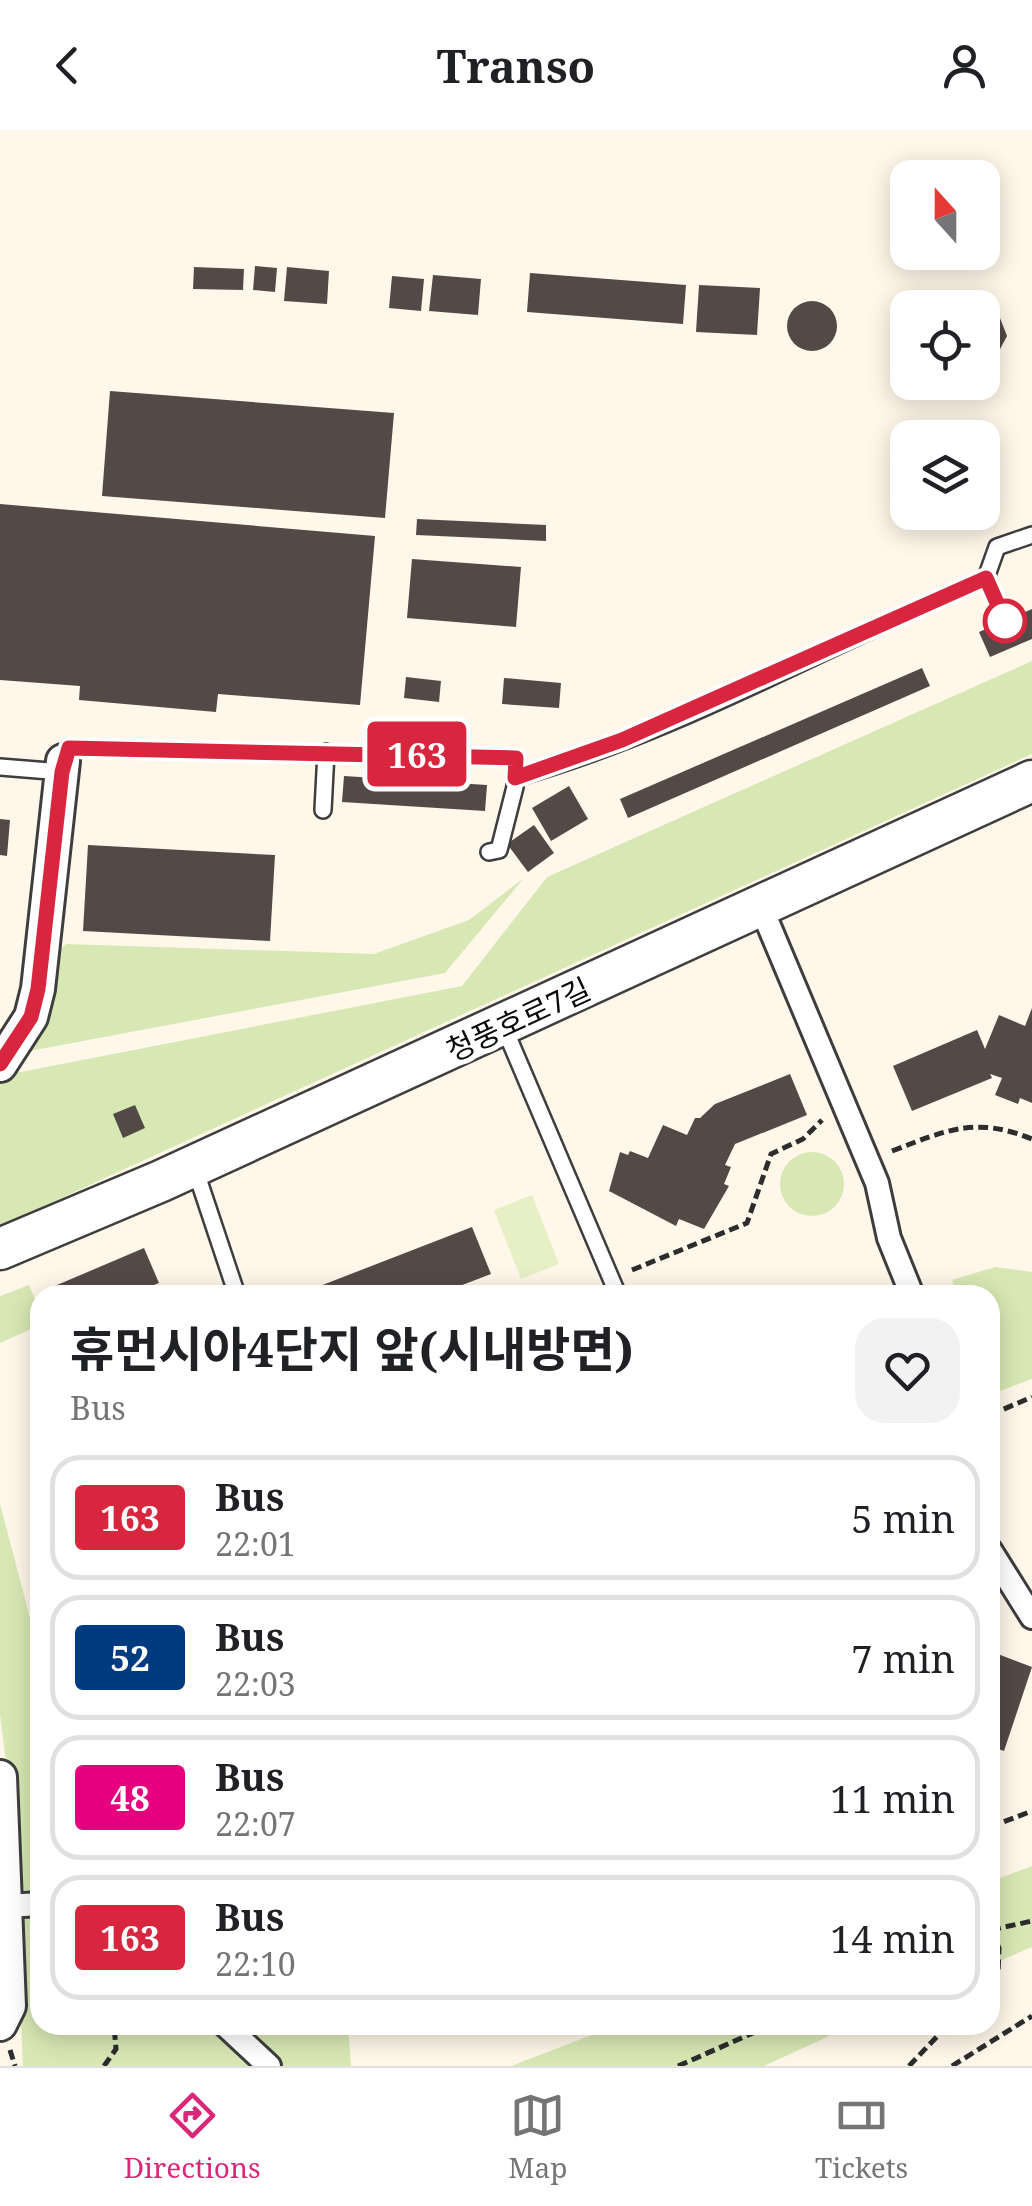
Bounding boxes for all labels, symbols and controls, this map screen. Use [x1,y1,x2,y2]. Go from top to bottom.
text: Transo [437,35,595,96]
icon: back [40,38,95,93]
icon: person [937,38,992,93]
north arrow [890,160,1000,270]
map controls [890,160,1000,530]
button: locate [890,290,1000,400]
button: layers [890,420,1000,530]
unlabelled marker [984,600,1026,642]
line badge: 163 [360,722,474,786]
text: 163 [387,731,447,778]
street label: 청풍호로7길 [439,968,597,1070]
text: 휴먼시아4단지 앞(시내방면) [70,1316,634,1381]
button: heart [855,1318,960,1423]
text: Bus [70,1386,126,1429]
text: Bus [215,1470,284,1522]
text: 5 min [851,1492,955,1544]
text: 163 [100,1494,160,1541]
text: 22:01 [215,1522,296,1565]
text: Bus [215,1610,284,1662]
text: 7 min [851,1632,955,1684]
text: 52 [110,1634,150,1681]
text: 22:03 [215,1662,296,1705]
text: Bus [215,1750,284,1802]
text: 11 min [830,1772,955,1824]
text: 48 [110,1774,150,1821]
text: 22:07 [215,1802,296,1845]
text: Bus [215,1890,284,1942]
text: 14 min [830,1912,955,1964]
text: 163 [100,1914,160,1961]
text: 22:10 [215,1942,296,1985]
tab: Directions [124,2088,261,2186]
tab: Map [508,2088,567,2186]
tab: Tickets [815,2088,908,2186]

